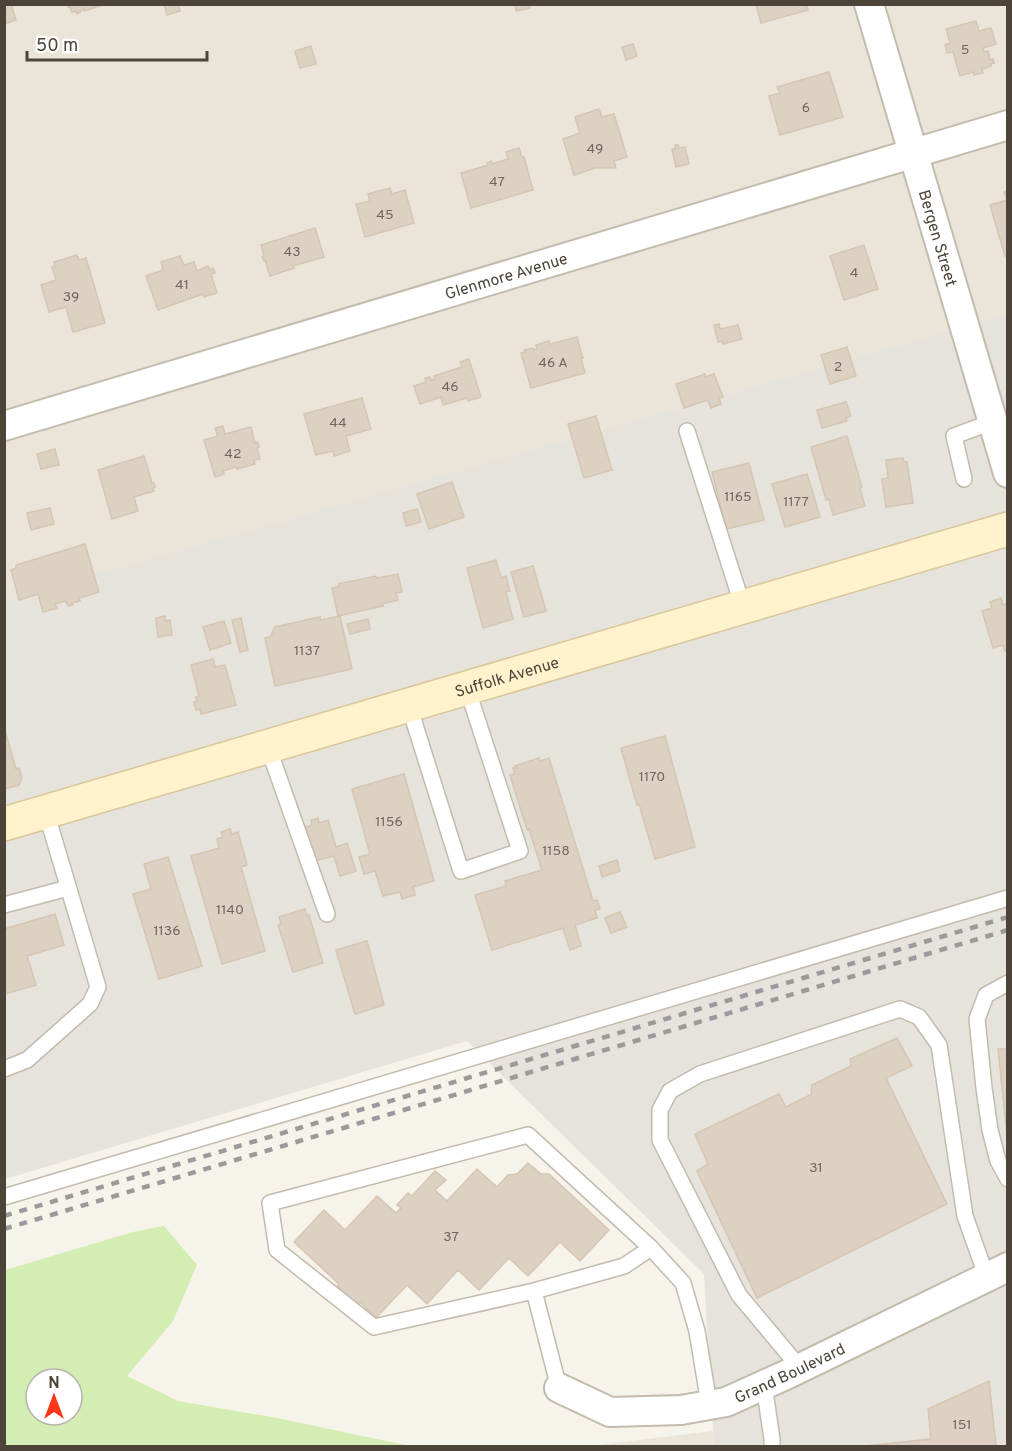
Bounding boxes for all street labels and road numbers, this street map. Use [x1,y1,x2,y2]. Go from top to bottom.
street label: Bergen Street [913,188,960,289]
street label: Glenmore Avenue [443,250,570,305]
street label: Suffolk Avenue [453,653,562,703]
street label: Grand Boulevard [732,1340,849,1409]

